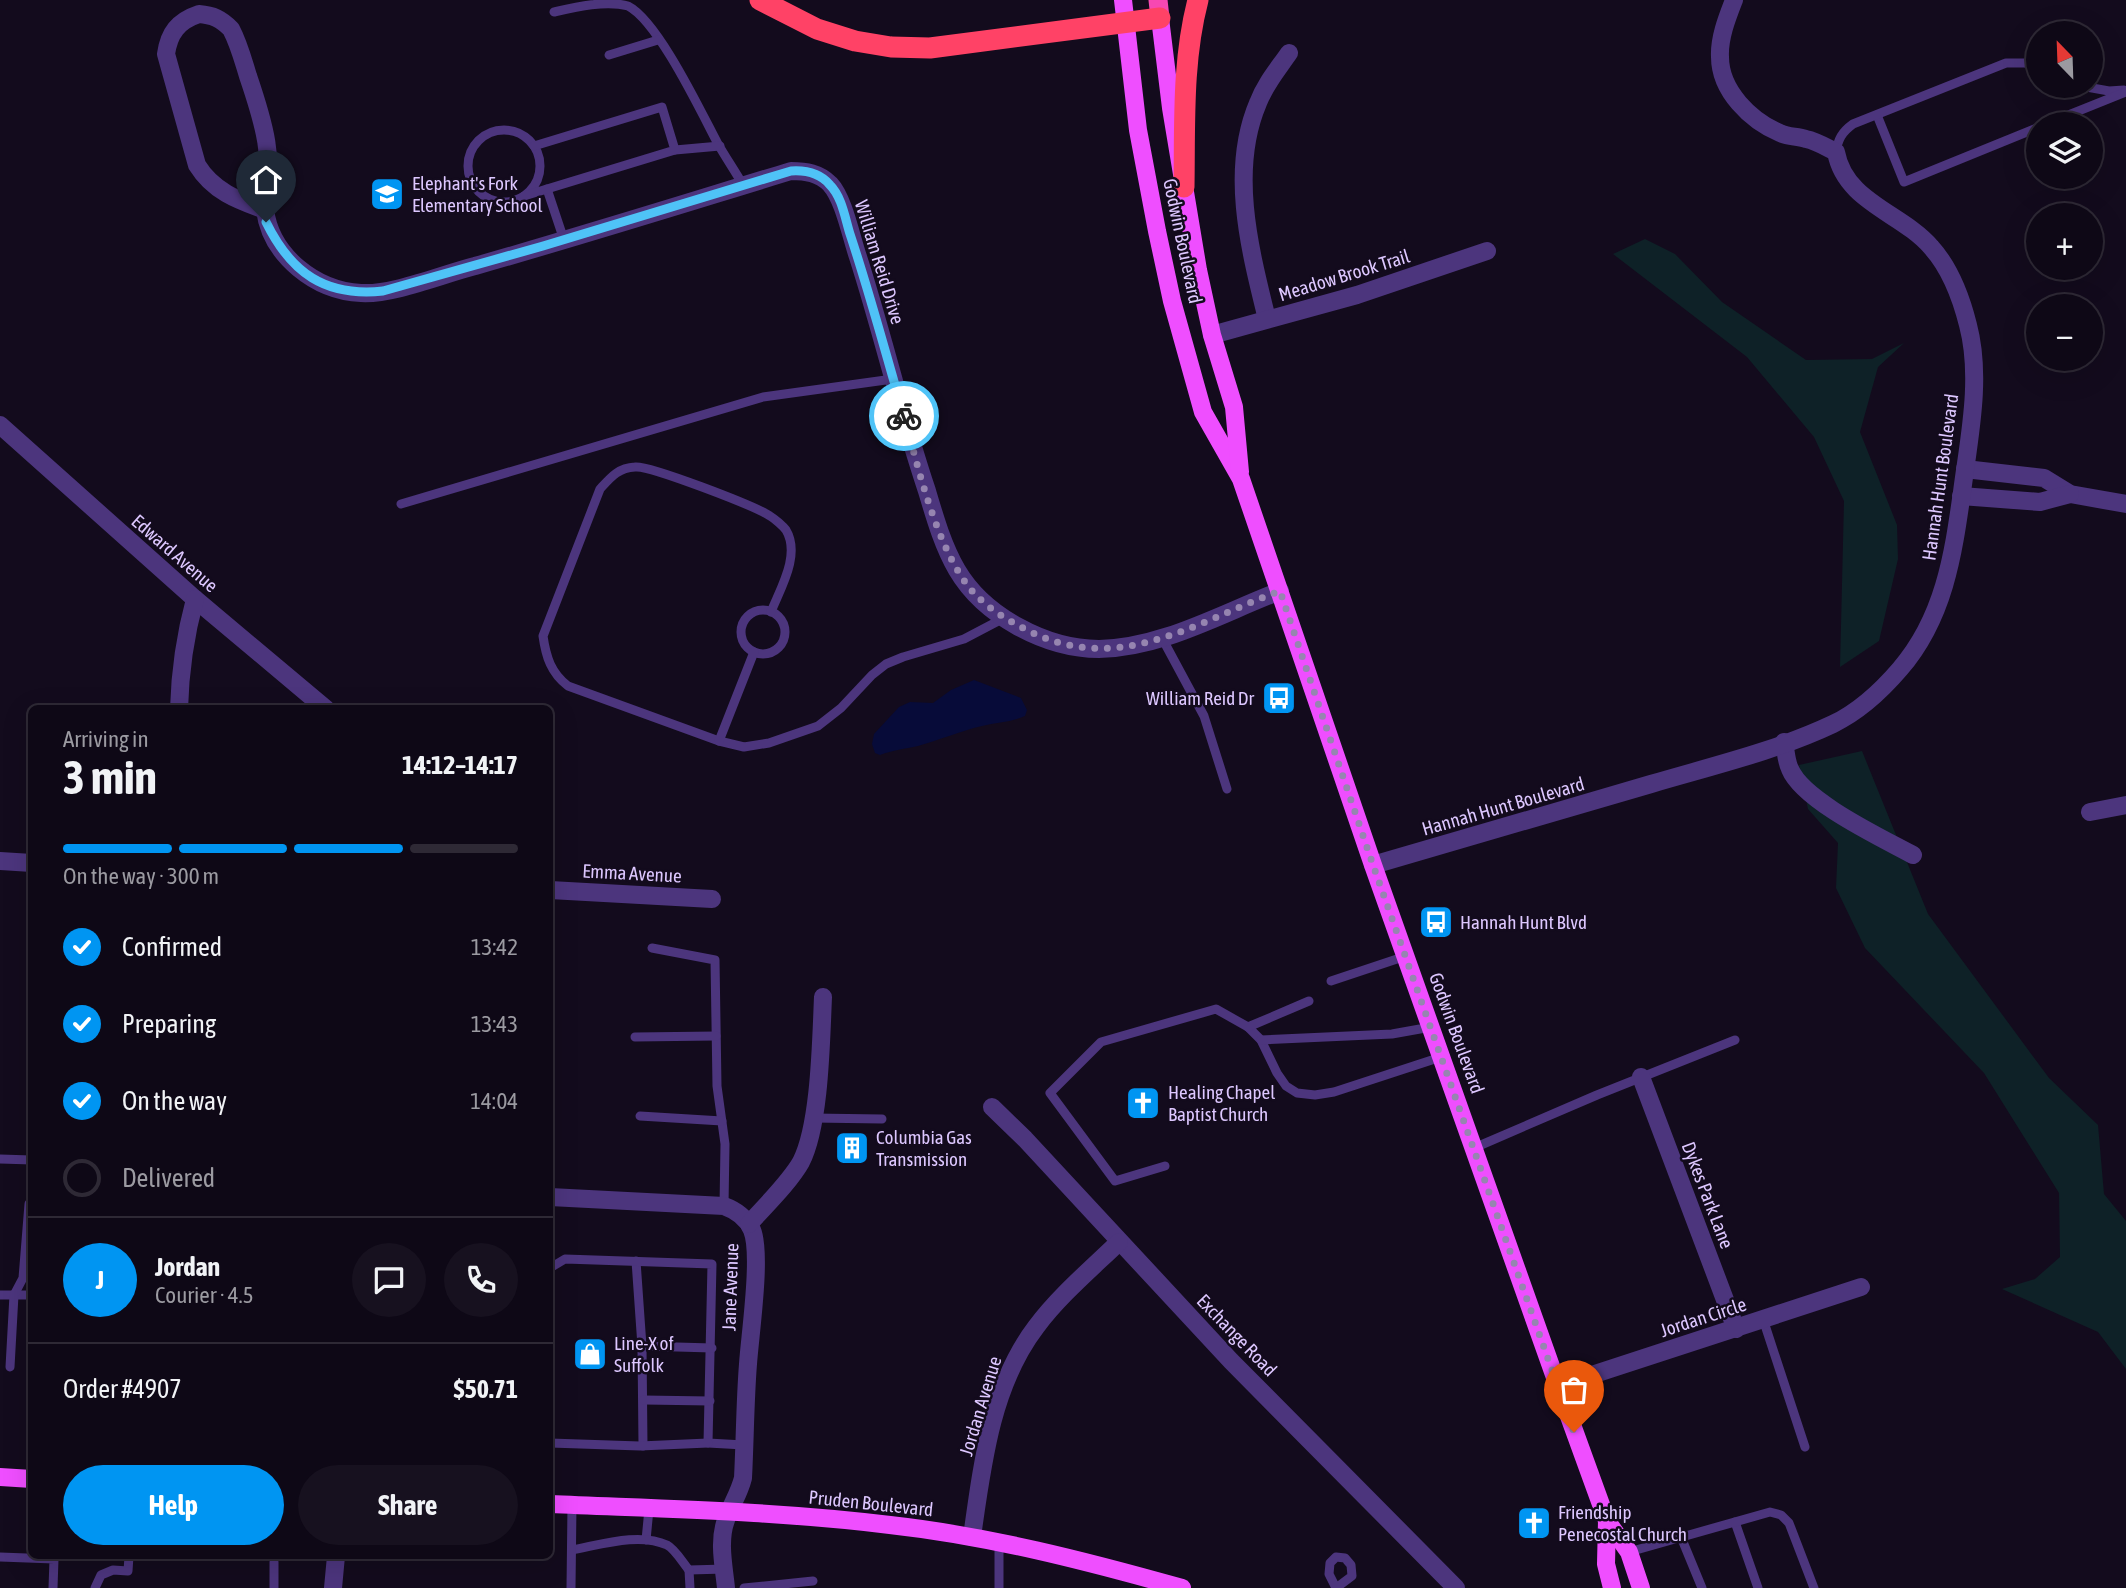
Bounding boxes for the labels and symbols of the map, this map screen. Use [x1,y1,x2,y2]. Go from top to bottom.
north arrow [2026,21,2104,98]
pin [236,150,296,222]
place label: Elephant's Fork Elementary School [412,172,543,216]
school or university icon: Elephant's Fork Elementary School [368,175,406,213]
street label: Godwin Boulevard [1159,177,1207,305]
street label: William Reid Drive [851,197,909,327]
street label: Meadow Brook Trail [1276,245,1412,305]
courier [869,381,939,451]
street label: Hannah Hunt Boulevard [1917,392,1963,562]
street label: Edward Avenue [127,510,223,596]
bus stop icon: William Reid Dr [1260,679,1298,717]
place label: William Reid Dr [1146,687,1254,709]
street label: Hannah Hunt Boulevard [1419,772,1587,840]
street label: Emma Avenue [582,859,682,887]
bus stop icon: Hannah Hunt Blvd [1417,903,1455,941]
place label: Hannah Hunt Blvd [1460,911,1587,933]
street label: Godwin Boulevard [1425,970,1489,1096]
place label: Healing Chapel Baptist Church [1168,1081,1275,1125]
church icon: Healing Chapel Baptist Church [1124,1084,1162,1122]
place label: Columbia Gas Transmission [876,1126,972,1170]
building icon: Columbia Gas Transmission [833,1129,871,1167]
street label: Dykes Park Lane [1678,1138,1738,1252]
street label: Jane Avenue [717,1243,743,1331]
street label: Exchange Road [1193,1290,1281,1380]
street label: Jordan Circle [1657,1293,1749,1341]
place label: Line-X of Suffolk [614,1332,674,1376]
shop icon: Line-X of Suffolk [571,1335,609,1373]
street label: Jordan Avenue [954,1354,1006,1458]
pin [1544,1360,1604,1432]
street label: Pruden Boulevard [808,1486,934,1520]
place label: Friendship Penecostal Church [1558,1501,1687,1545]
church icon: Friendship Penecostal Church [1515,1504,1553,1542]

